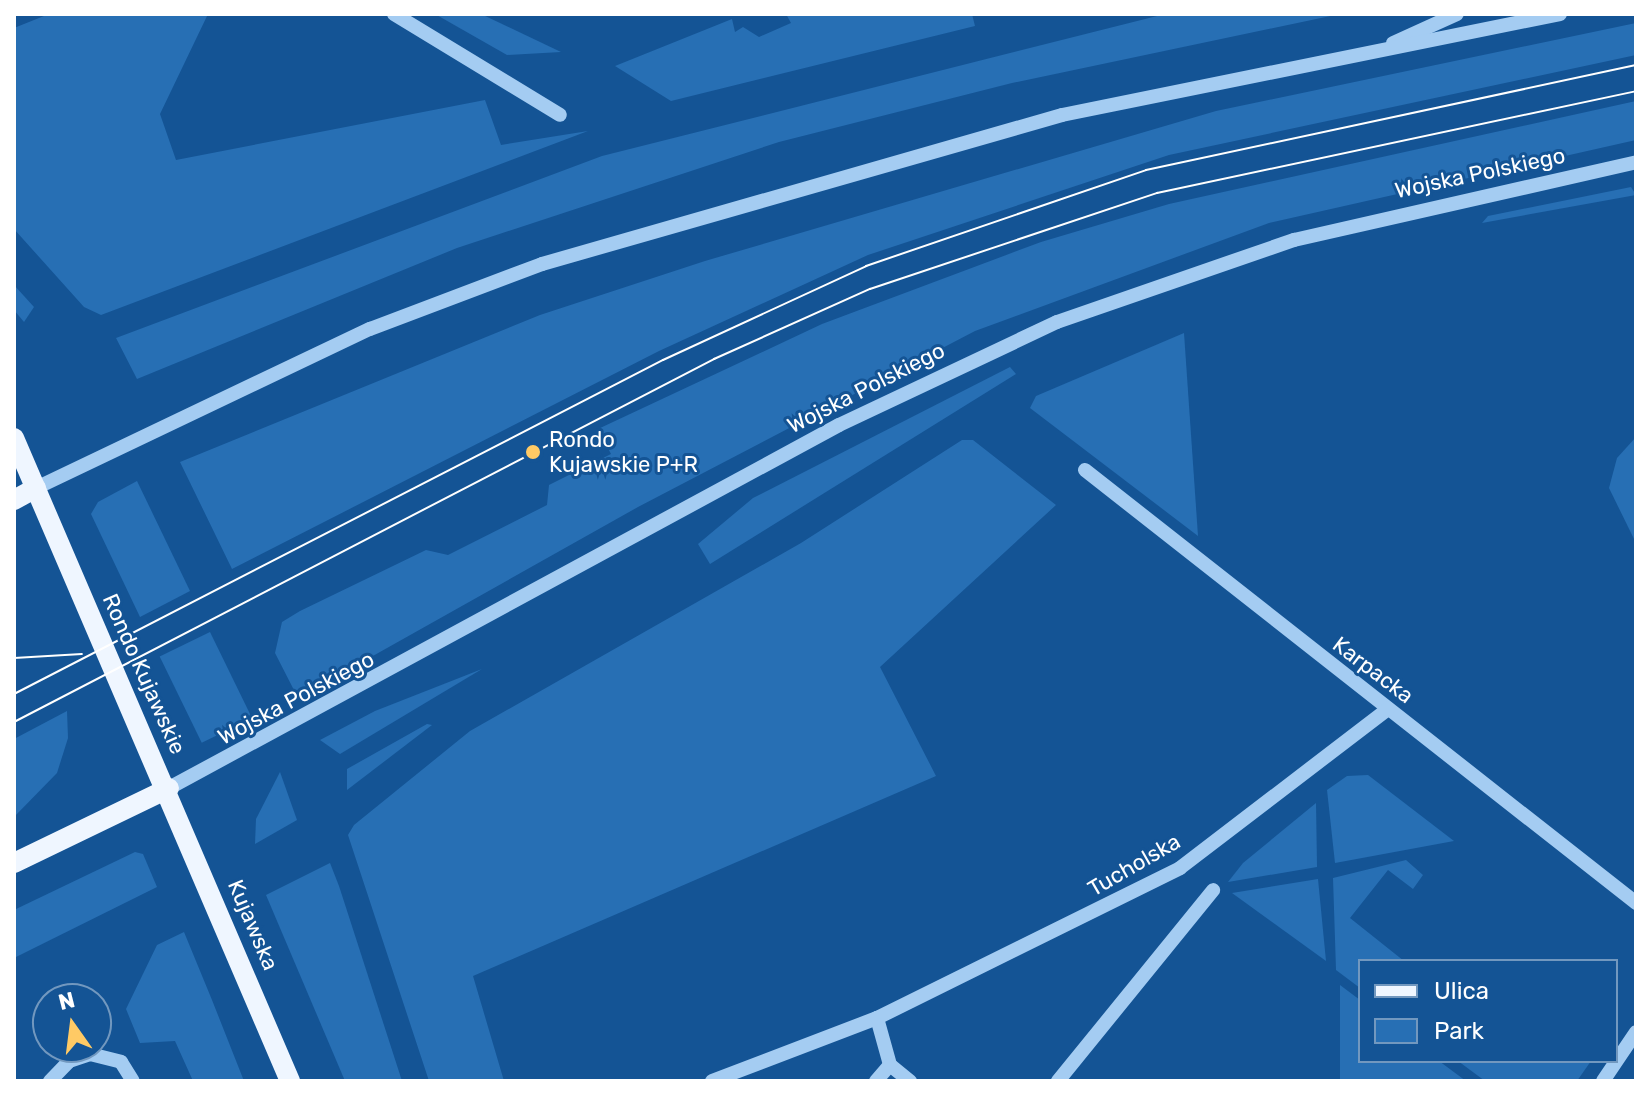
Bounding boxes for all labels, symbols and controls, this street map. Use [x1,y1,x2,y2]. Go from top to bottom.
street label: Wojska Polskiego [1393,142,1567,204]
street label: Wojska Polskiego [783,337,949,439]
place label: Rondo Kujawskie P+R [549,426,698,478]
marker: Rondo Kujawskie P+R [524,443,542,461]
street label: Rondo Kujawskie [97,590,191,758]
street label: Karpacka [1327,631,1419,709]
street label: Wojska Polskiego [213,646,379,750]
street label: Tucholska [1083,828,1185,902]
street label: Kujawska [222,876,284,974]
legend [1358,959,1618,1063]
text: Ulica [1434,977,1489,1005]
north arrow [32,983,112,1063]
text: N [56,986,77,1016]
text: Park [1434,1017,1484,1045]

